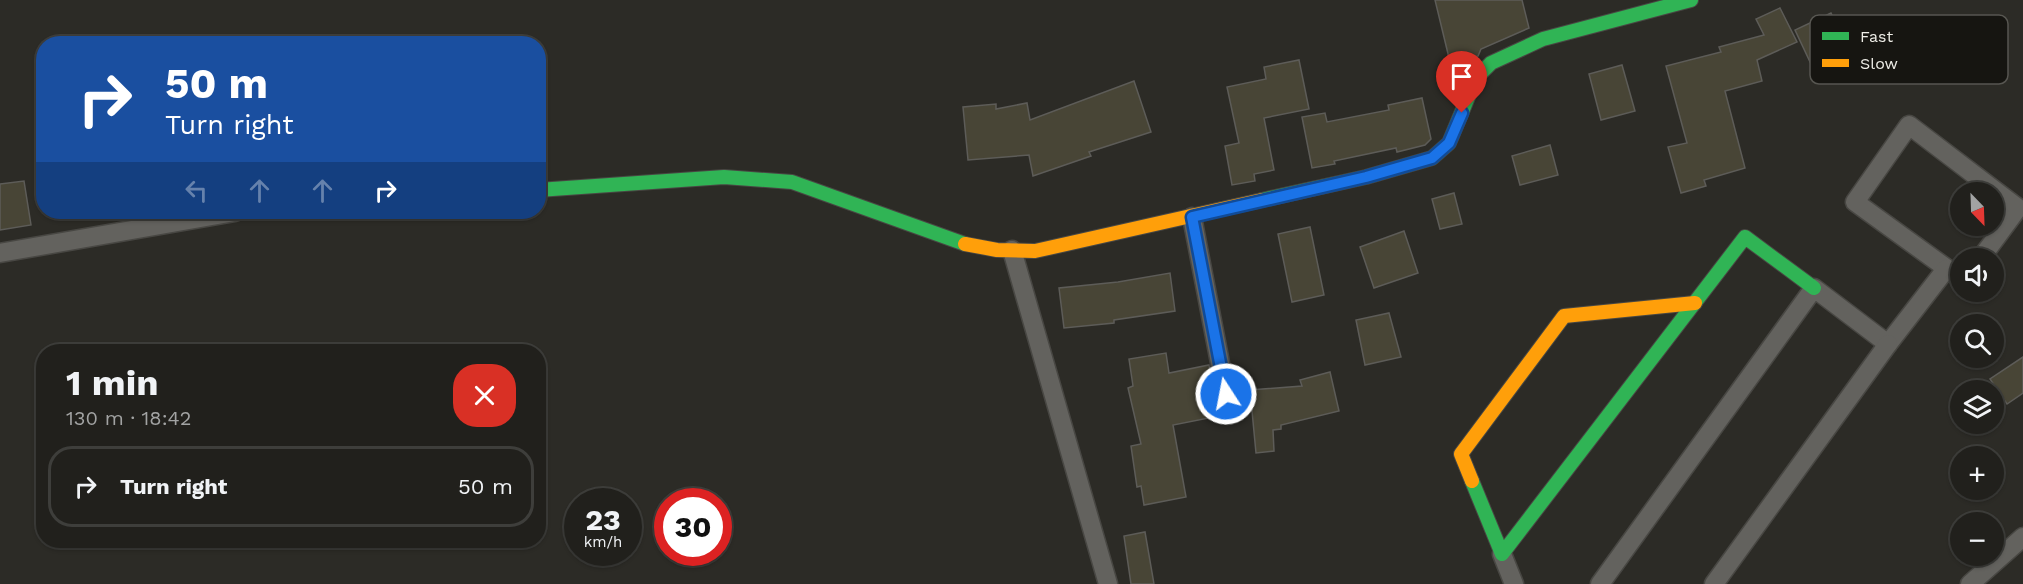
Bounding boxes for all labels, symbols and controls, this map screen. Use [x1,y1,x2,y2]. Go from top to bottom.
legend [1810,15,2008,84]
text: Fast [1860,27,1893,46]
pin [1436,51,1487,113]
text: Slow [1860,54,1898,73]
text: 50 m [165,59,268,108]
icon: right [66,60,144,138]
icon: arrive [1445,60,1478,93]
text: Turn right [165,109,294,141]
icon: left [180,174,213,207]
icon: ahead [243,174,276,207]
icon: ahead [306,174,339,207]
icon: right [369,174,402,207]
north arrow [1950,182,2004,236]
map controls [1950,182,2004,566]
button: sound [1950,248,2004,302]
button: search [1950,314,2004,368]
text: 1 min [66,362,158,404]
position arrow [1194,362,1258,426]
button: close [453,364,516,427]
button: layers [1950,380,2004,434]
text: 130 m · 18:42 [66,406,191,430]
button: + [1950,446,2004,500]
icon: right [69,470,102,503]
text: Turn right [120,474,227,499]
text: 50 m [458,474,513,499]
speed limit sign: 30 [654,488,732,566]
text: 23 [585,502,621,537]
button: − [1950,512,2004,566]
text: km/h [584,533,622,551]

